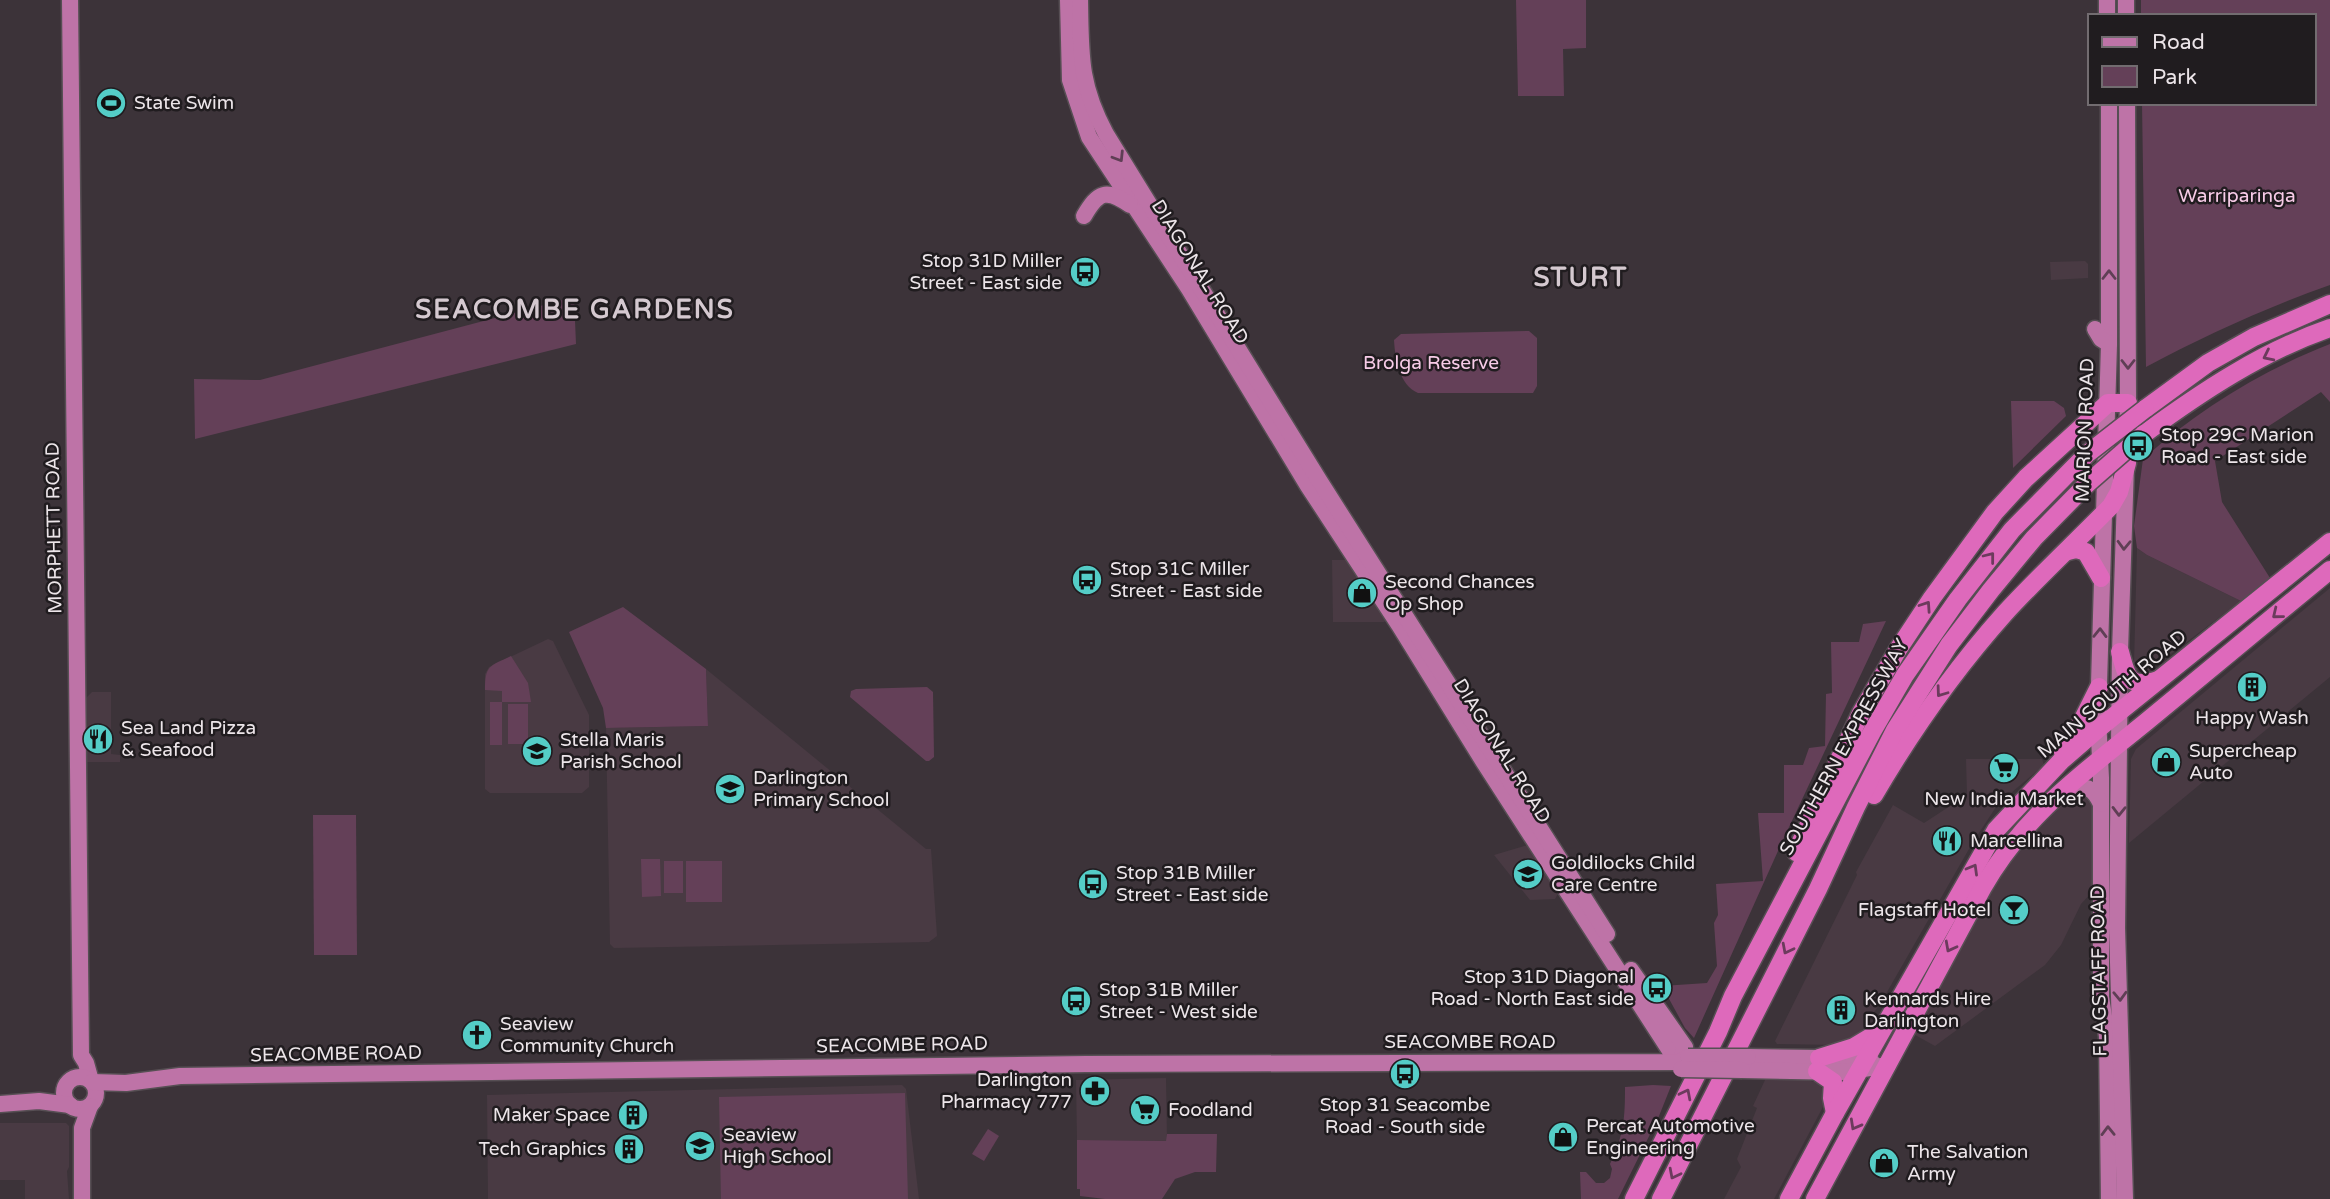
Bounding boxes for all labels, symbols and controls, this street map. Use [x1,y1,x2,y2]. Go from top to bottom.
legend [2088,14,2316,105]
text: Road [2152,30,2205,55]
text: Park [2152,65,2197,90]
sports icon: State Swim [94,86,128,120]
place label: State Swim [134,92,234,114]
one-way arrow [1111,149,1124,162]
park label: Warriparinga [2178,185,2296,207]
street label: DIAGONAL ROAD [1147,196,1253,348]
place label: Stop 31D Miller Street - East side [910,250,1063,294]
bus stop icon: Stop 31D Miller Street - East side [1068,255,1102,289]
district label: STURT [1534,262,1628,293]
one-way arrow [2101,270,2117,280]
district label: SEACOMBE GARDENS [415,294,735,325]
one-way arrow [2263,348,2275,362]
park label: Brolga Reserve [1363,352,1499,374]
street label: MARION ROAD [2071,358,2099,502]
one-way arrow [2120,360,2136,370]
place label: Stop 29C Marion Road - East side [2161,424,2314,468]
bus stop icon: Stop 29C Marion Road - East side [2121,429,2155,463]
street label: MORPHETT ROAD [42,442,66,614]
one-way arrow [2116,540,2131,551]
one-way arrow [1982,553,1994,566]
place label: Stop 31C Miller Street - East side [1110,558,1262,602]
bus stop icon: Stop 31C Miller Street - East side [1070,563,1104,597]
place label: Second Chances Op Shop [1385,571,1535,615]
shop icon: Second Chances Op Shop [1345,576,1379,610]
one-way arrow [1918,601,1930,614]
one-way arrow [2273,605,2285,618]
street label: MAIN SOUTH ROAD [2033,625,2191,763]
one-way arrow [2092,627,2108,637]
street label: SOUTHERN EXPRESSWAY [1775,635,1913,859]
building icon: Happy Wash [2235,670,2269,704]
street label: DIAGONAL ROAD [1449,675,1555,827]
one-way arrow [1937,684,1949,697]
place label: Happy Wash [2195,707,2309,729]
place label: Sea Land Pizza & Seafood [121,717,256,761]
restaurant icon: Sea Land Pizza & Seafood [81,722,115,756]
place label: Stella Maris Parish School [560,729,682,773]
school or university icon: Stella Maris Parish School [520,734,554,768]
place label: Supercheap Auto [2189,740,2297,784]
shop icon: Supercheap Auto [2149,745,2183,779]
supermarket icon: New India Market [1987,751,2021,785]
place label: Darlington Primary School [753,767,889,811]
school or university icon: Darlington Primary School [713,772,747,806]
place label: New India Market [1924,788,2084,810]
one-way arrow [2112,806,2127,817]
restaurant icon: Marcellina [1930,824,1964,858]
place label: Marcellina [1970,830,2063,852]
place label: Goldilocks Child Care Centre [1551,852,1695,896]
school or university icon: Goldilocks Child Care Centre [1511,857,1545,891]
place label: Stop 31B Miller Street - East side [1116,862,1268,906]
one-way arrow [1965,864,1978,877]
bus stop icon: Stop 31B Miller Street - East side [1076,867,1110,901]
street label: FLAGSTAFF ROAD [2087,885,2111,1057]
bar icon: Flagstaff Hotel [1997,893,2031,927]
place label: Flagstaff Hotel [1858,899,1991,921]
one-way arrow [1945,940,1958,952]
one-way arrow [1782,942,1795,955]
place label: Stop 31D Diagonal Road - North East side [1431,966,1634,1010]
bus stop icon: Stop 31D Diagonal Road - North East side [1640,971,1674,1005]
place label: Stop 31B Miller Street - West side [1099,979,1258,1023]
bus stop icon: Stop 31B Miller Street - West side [1059,984,1093,1018]
place label: Kennards Hire Darlington [1864,988,1991,1032]
one-way arrow [2112,991,2127,1002]
building icon: Kennards Hire Darlington [1824,993,1858,1027]
place label: Seaview Community Church [500,1013,674,1057]
church icon: Seaview Community Church [460,1018,494,1052]
street label: SEACOMBE ROAD [1384,1031,1556,1053]
street label: SEACOMBE ROAD [816,1033,988,1057]
street label: SEACOMBE ROAD [250,1042,422,1066]
bus stop icon: Stop 31 Seacombe Road - South side [1388,1057,1422,1091]
place label: Darlington Pharmacy 777 [941,1069,1072,1113]
pharmacy icon: Darlington Pharmacy 777 [1078,1074,1112,1108]
one-way arrow [1678,1089,1692,1101]
supermarket icon: Foodland [1128,1093,1162,1127]
place label: Stop 31 Seacombe Road - South side [1320,1094,1490,1138]
building icon: Maker Space [616,1098,650,1132]
place label: Foodland [1168,1099,1253,1121]
place label: Maker Space [493,1104,610,1126]
place label: Percat Automotive Engineering [1586,1115,1755,1159]
one-way arrow [1850,1117,1864,1130]
shop icon: Percat Automotive Engineering [1546,1120,1580,1154]
place label: Seaview High School [723,1124,832,1168]
one-way arrow [2100,1125,2115,1136]
school or university icon: Seaview High School [683,1129,717,1163]
building icon: Tech Graphics [612,1132,646,1166]
place label: Tech Graphics [478,1138,606,1160]
place label: The Salvation Army [1907,1141,2028,1185]
shop icon: The Salvation Army [1867,1146,1901,1180]
one-way arrow [1668,1167,1682,1179]

